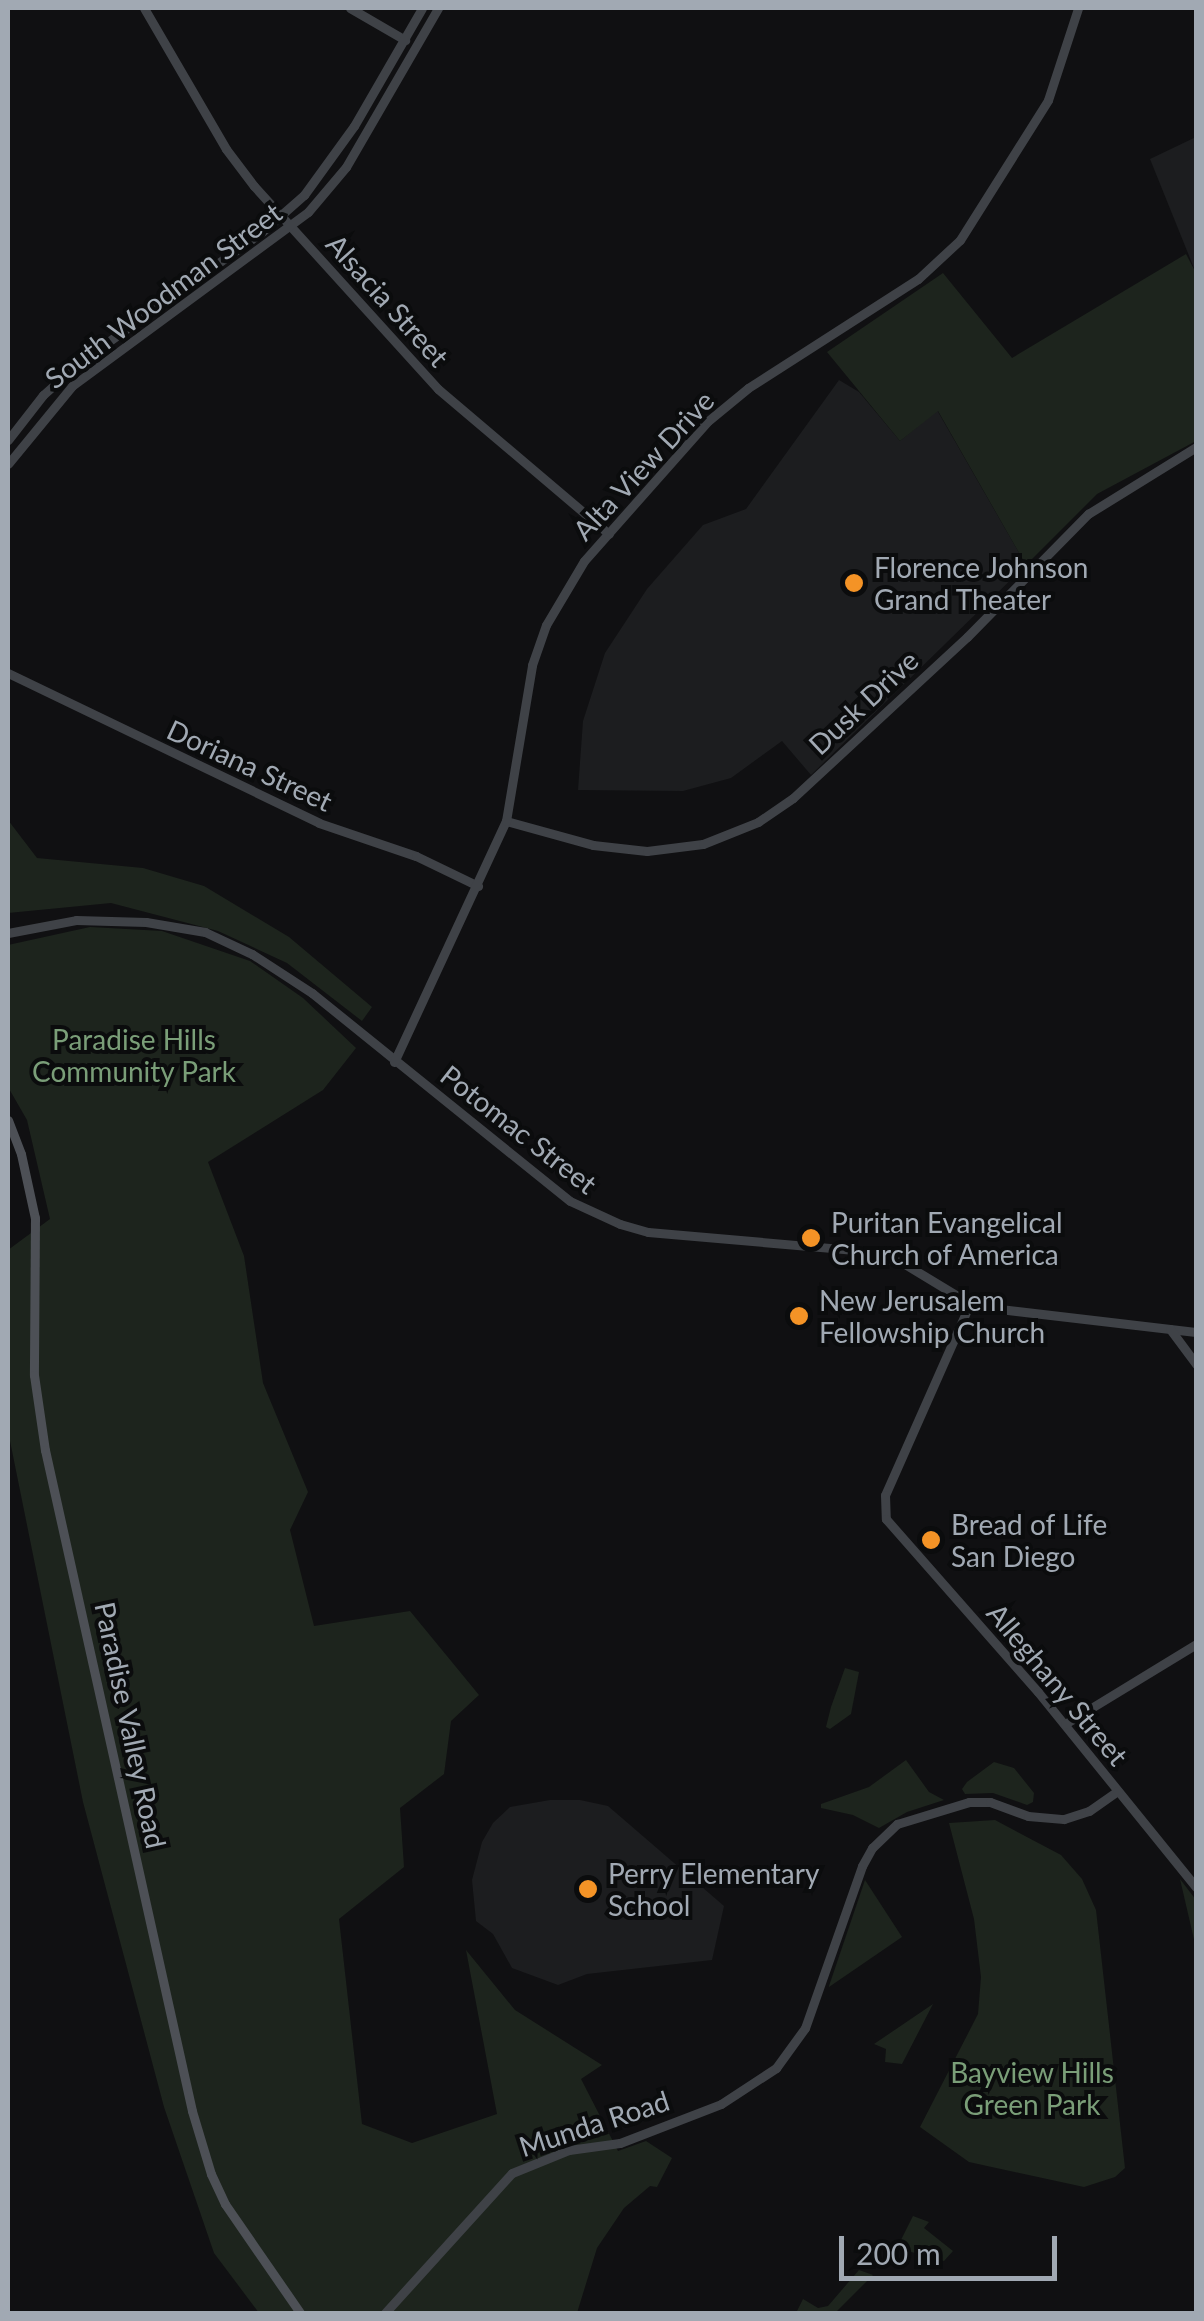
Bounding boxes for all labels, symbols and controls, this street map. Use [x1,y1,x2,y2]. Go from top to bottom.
street label: South Woodman Street [38,195,288,395]
street label: Alsacia Street [320,227,456,373]
street label: Alta View Drive [565,383,721,547]
place label: Florence Johnson Grand Theater [874,550,1089,616]
marker: Florence Johnson Grand Theater [843,572,865,594]
street label: Dusk Drive [801,643,925,761]
street label: Doriana Street [162,712,338,818]
park label: Paradise Hills Community Park [32,1022,236,1088]
street label: Potomac Street [434,1058,604,1200]
place label: Puritan Evangelical Church of America [831,1205,1063,1271]
marker: Puritan Evangelical Church of America [800,1227,822,1249]
place label: New Jerusalem Fellowship Church [819,1283,1045,1349]
marker: New Jerusalem Fellowship Church [788,1305,810,1327]
place label: Bread of Life San Diego [951,1507,1108,1573]
marker: Bread of Life San Diego [920,1529,942,1551]
street label: Alleghany Street [980,1596,1136,1772]
street label: Paradise Valley Road [88,1598,174,1852]
place label: Perry Elementary School [608,1856,820,1922]
marker: Perry Elementary School [577,1878,599,1900]
park label: Bayview Hills Green Park [950,2055,1114,2121]
street label: Munda Road [515,2083,673,2163]
scale bar [844,2216,1062,2278]
text: 200 m [856,2235,941,2271]

